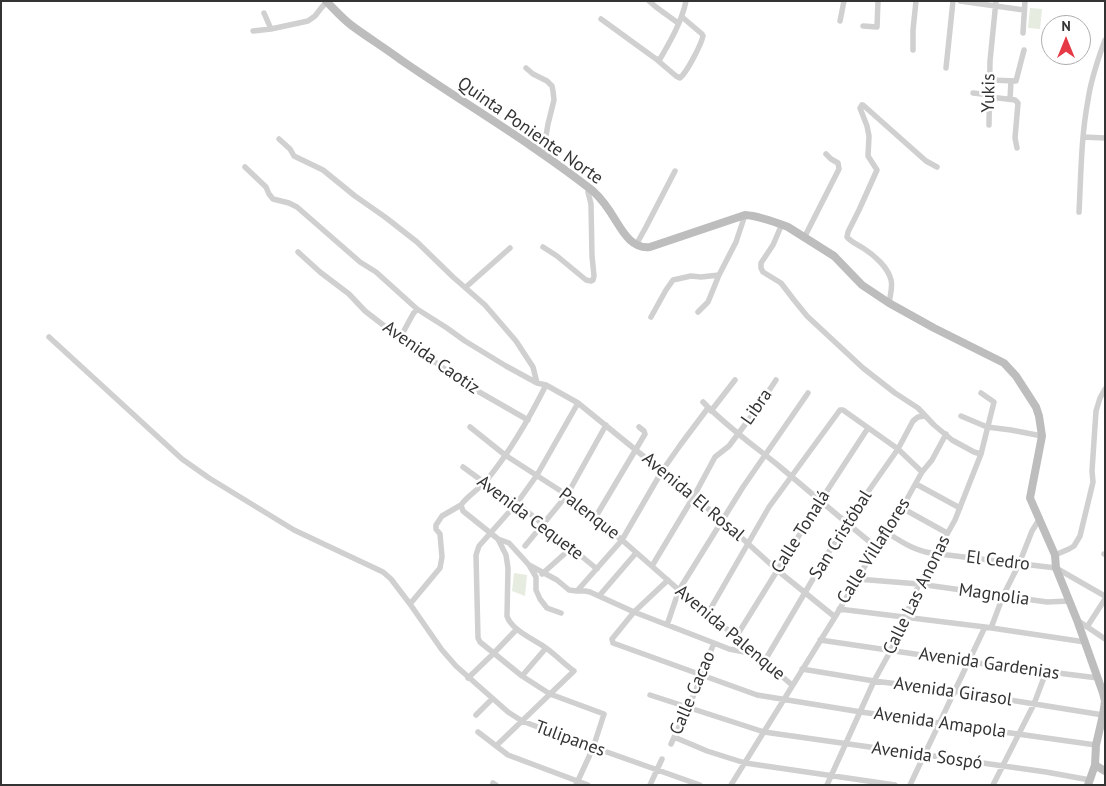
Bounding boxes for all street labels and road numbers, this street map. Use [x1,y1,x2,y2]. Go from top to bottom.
street label: Quinta Poniente Norte [453,73,607,189]
street label: Yukis [978,73,1000,113]
street label: Avenida Caotiz [378,317,484,399]
street label: Libra [737,385,777,429]
street label: Avenida El Rosal [638,448,748,546]
street label: Avenida Cequete [472,471,588,565]
street label: Palenque [554,484,624,544]
street label: San Cristóbal [805,486,877,584]
street label: Calle Tonalá [767,487,835,577]
street label: Calle Villaflores [833,494,915,608]
street label: Calle Las Anonas [879,532,955,658]
street label: El Cedro [965,546,1031,576]
street label: Magnolia [957,579,1031,611]
street label: Avenida Palenque [671,581,789,685]
street label: Avenida Gardenias [917,643,1061,685]
street label: Calle Cacao [666,648,720,738]
street label: Avenida Girasol [893,673,1013,711]
street label: Avenida Amapola [873,703,1007,743]
street label: Tulipanes [532,716,608,762]
street label: Avenida Sospó [870,738,984,774]

